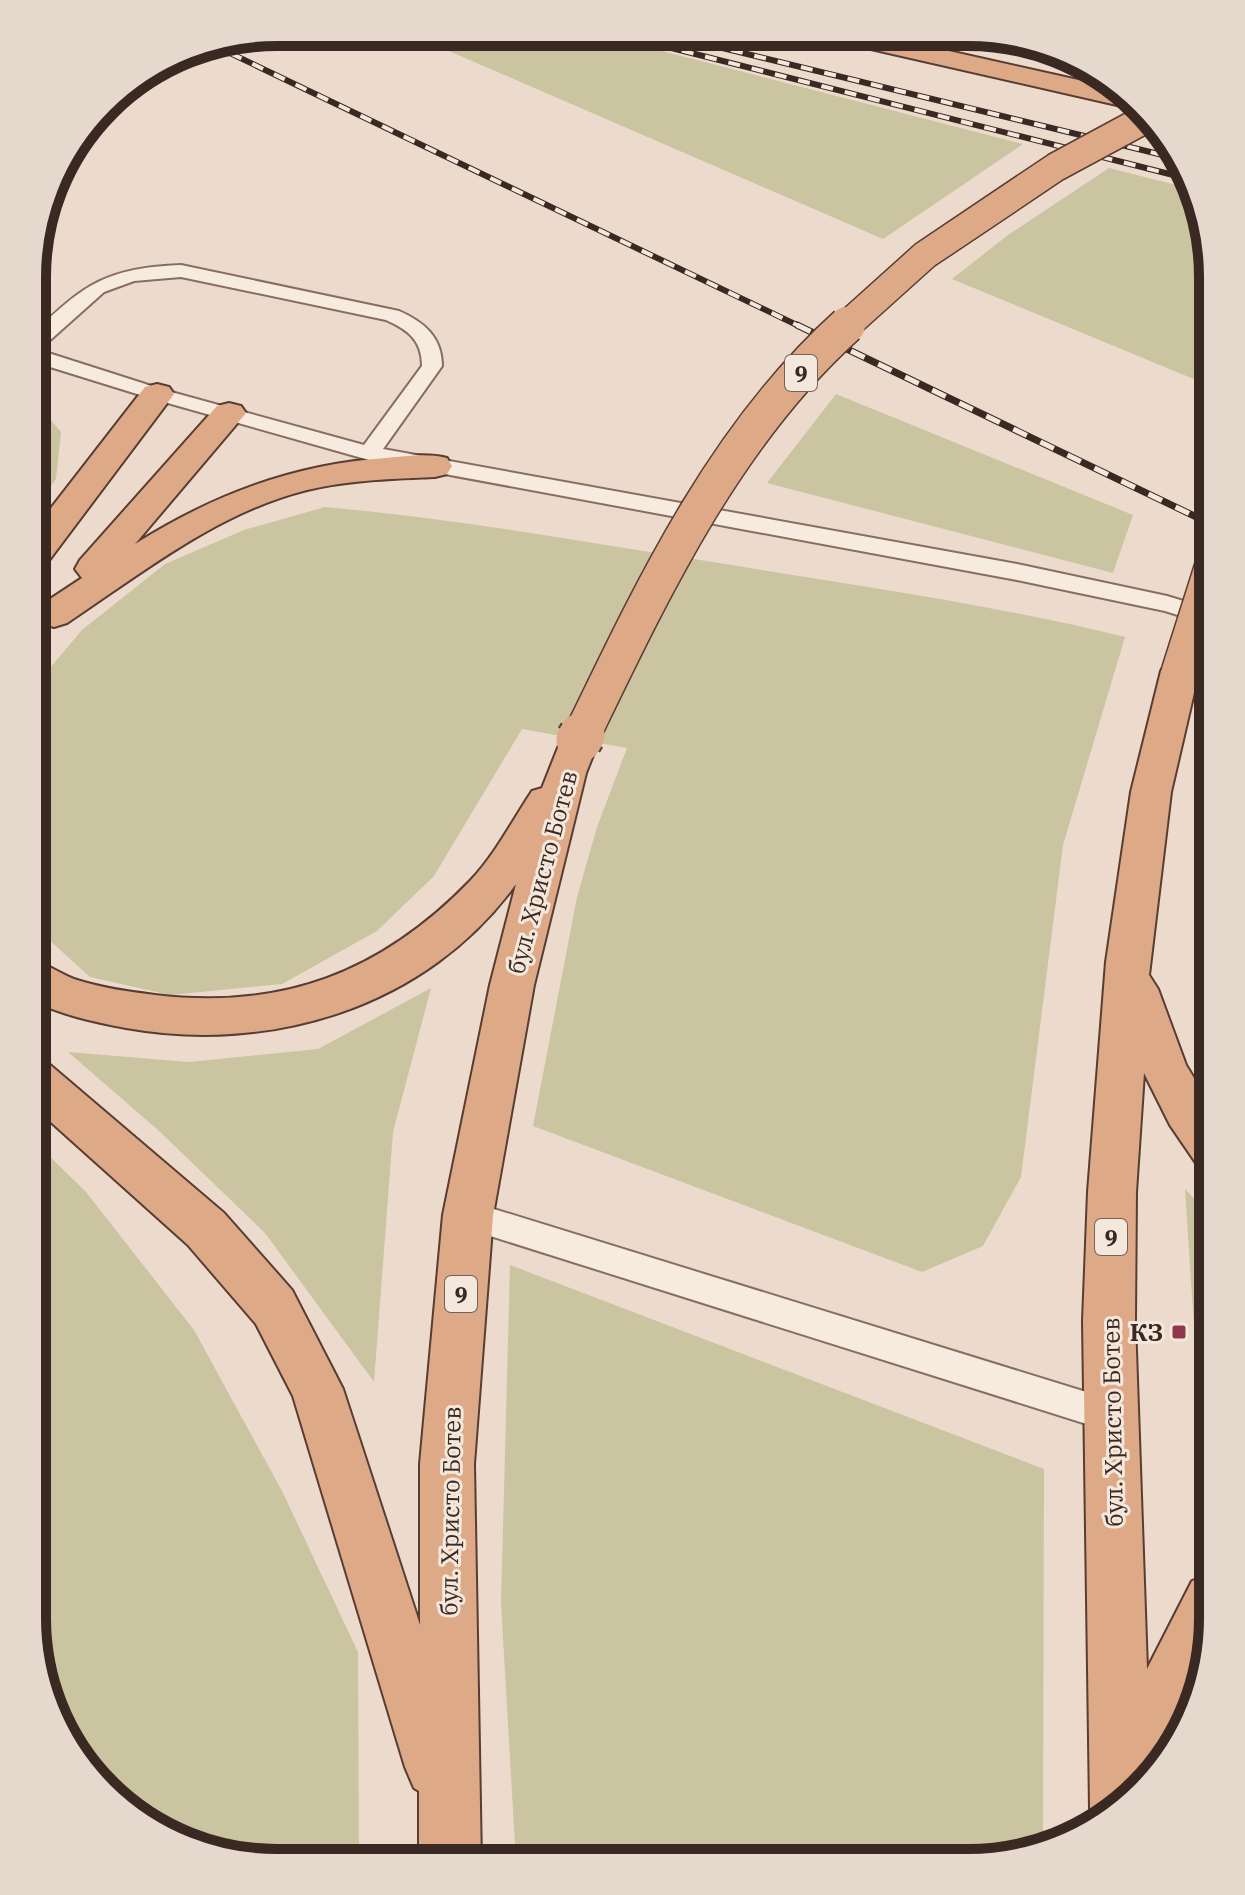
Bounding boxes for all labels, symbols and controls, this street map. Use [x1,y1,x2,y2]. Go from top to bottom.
road number: 9 [785,355,817,391]
street label: бул. Христо Ботев [499,767,585,977]
road number: 9 [1095,1219,1127,1255]
road number: 9 [445,1276,477,1312]
place label: КЗ [1130,1316,1163,1348]
street label: бул. Христо Ботев [1094,1317,1130,1527]
marker: КЗ [1170,1323,1188,1341]
street label: бул. Христо Ботев [432,1406,468,1616]

